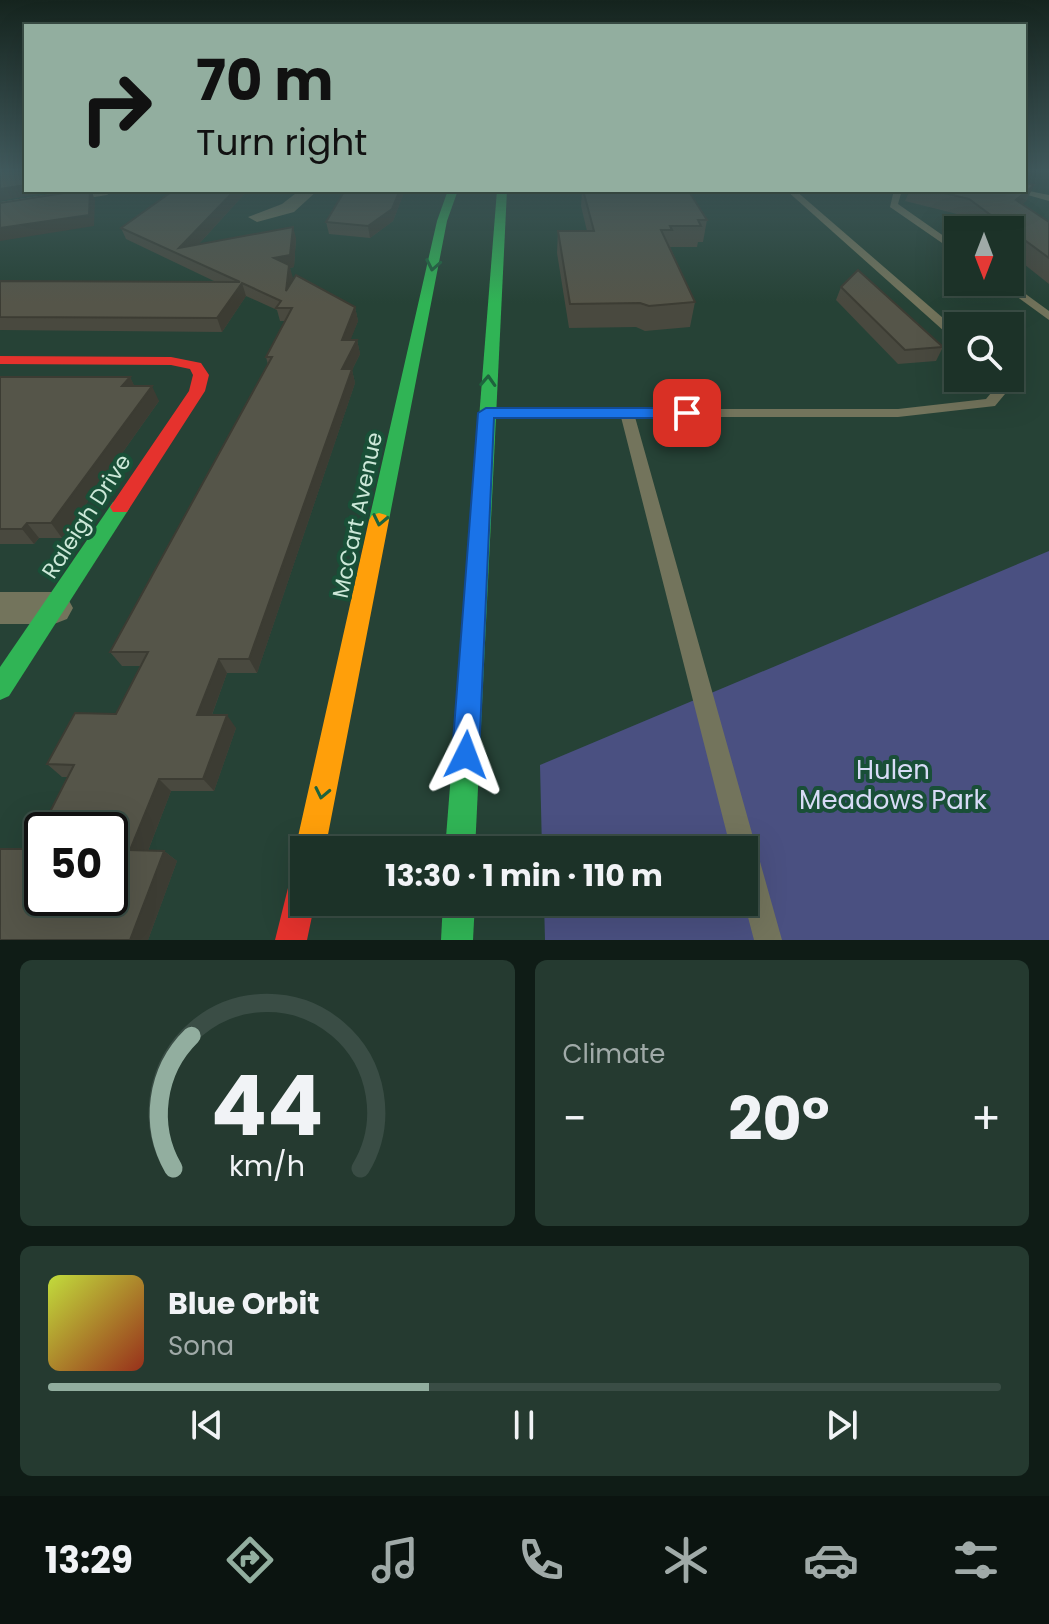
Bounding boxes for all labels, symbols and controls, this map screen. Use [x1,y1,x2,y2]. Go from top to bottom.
text: 70 m [196,41,334,120]
icon: right [64,56,168,160]
text: Turn right [196,117,367,168]
north arrow [944,216,1024,296]
map controls [944,216,1024,392]
one-way arrow [425,258,442,272]
button: search [944,312,1024,392]
one-way arrow [479,374,496,387]
pin [653,379,721,447]
icon: arrive [665,391,709,435]
street label: McCart Avenue [325,429,390,601]
street label: Raleigh Drive [35,448,138,585]
one-way arrow [372,513,389,526]
position arrow [424,713,508,797]
park label: Hulen Meadows Park [799,752,988,818]
one-way arrow [314,785,331,799]
speed limit sign: 50 [24,812,128,916]
text: 13:30 · 1 min · 110 m [385,854,663,897]
text: Climate [563,1036,665,1072]
text: 44 [211,1048,324,1164]
text: 20° [728,1077,829,1161]
text: − [563,1088,587,1149]
text: + [971,1088,1001,1149]
text: km/h [229,1146,305,1186]
text: Blue Orbit [168,1282,320,1325]
text: Sona [168,1328,234,1364]
icon: previous [185,1403,229,1447]
icon: pause [502,1403,546,1447]
icon: next [820,1403,864,1447]
icon: directions [222,1532,278,1588]
icon: music [367,1532,423,1588]
icon: phone [513,1532,569,1588]
icon: climate [658,1532,714,1588]
icon: car [803,1532,859,1588]
icon: filters [948,1532,1004,1588]
text: 13:29 [45,1535,133,1586]

